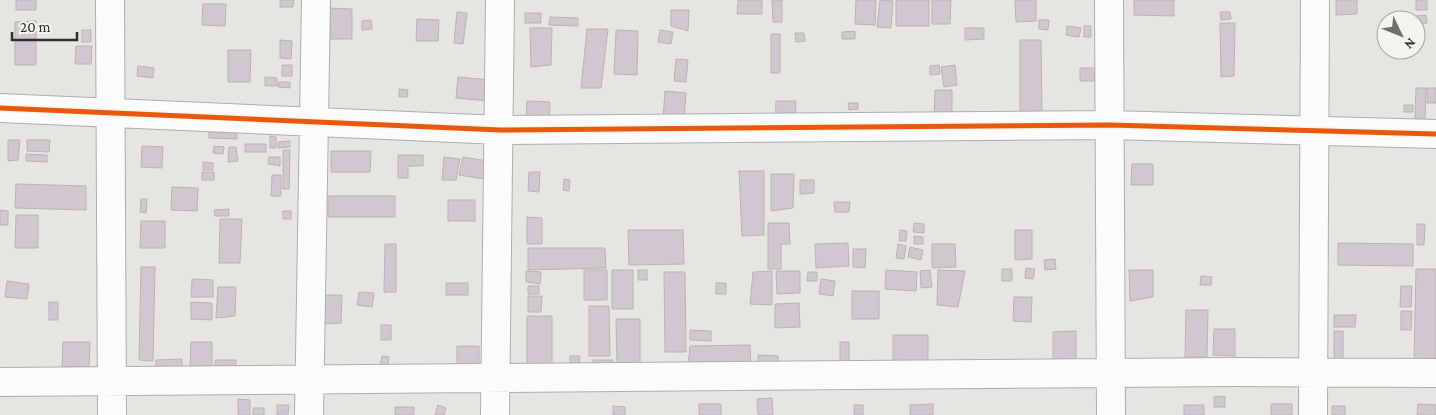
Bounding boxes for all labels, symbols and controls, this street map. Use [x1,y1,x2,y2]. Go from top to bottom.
scale bar [12,10,78,42]
north arrow [1376,10,1426,60]
text: 20 m [20,19,51,35]
text: N [1401,35,1420,53]

